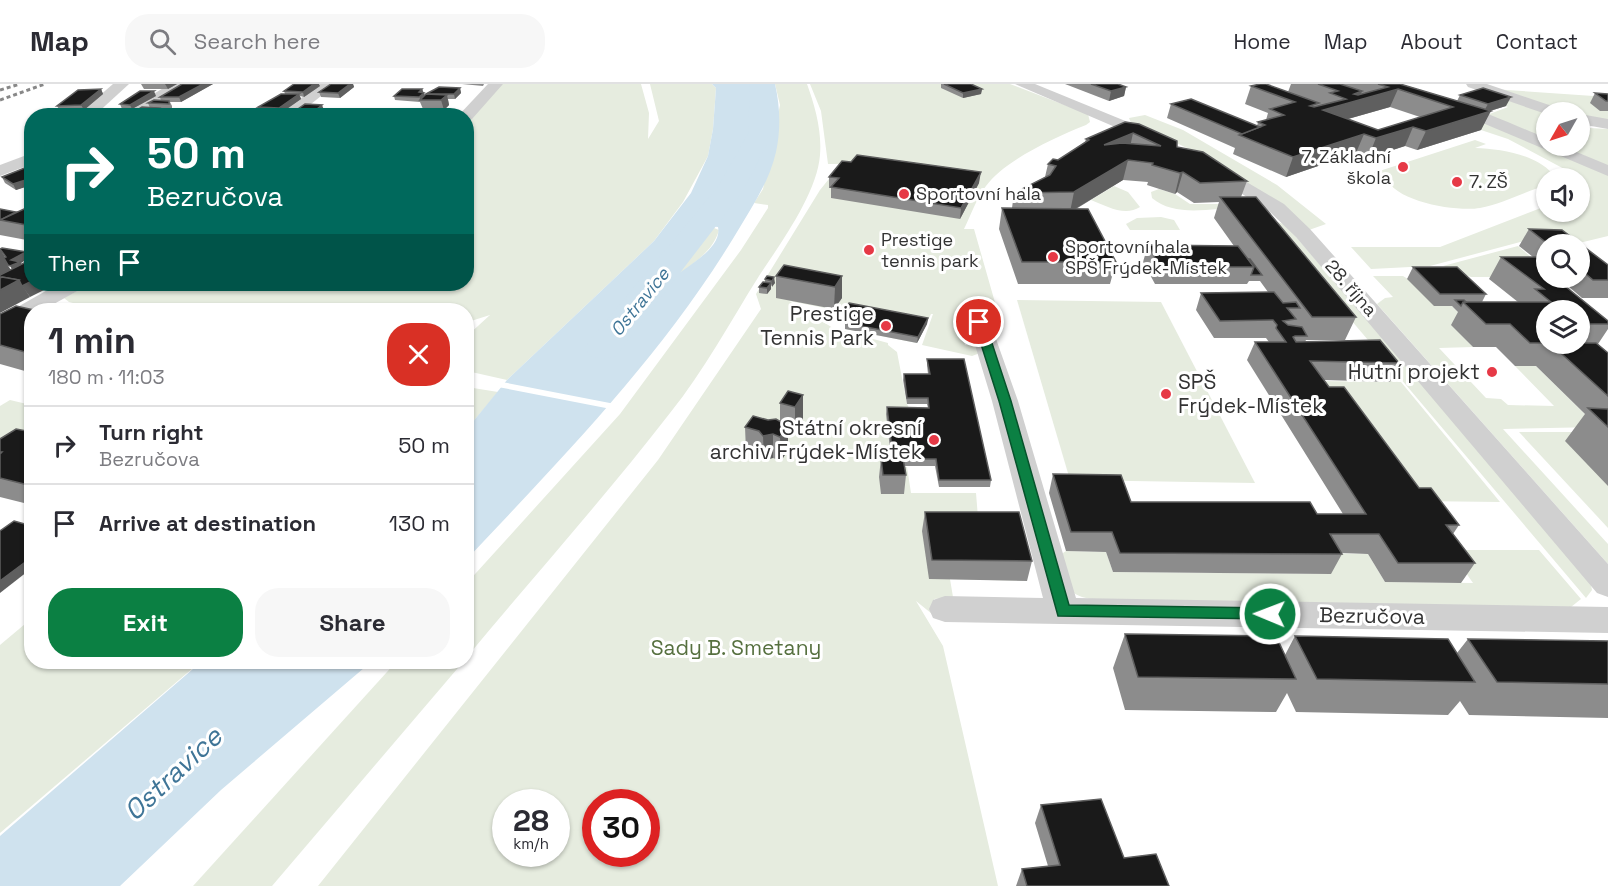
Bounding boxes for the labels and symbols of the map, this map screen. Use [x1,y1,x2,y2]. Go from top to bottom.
north arrow [1536,102,1590,156]
place label: 7. Základní škola [1301,145,1392,189]
marker: 7. Základní škola [1396,160,1410,174]
place label: 7. ZŠ [1469,170,1508,193]
marker: 7. ZŠ [1450,175,1464,189]
place label: Sportovní hala [916,182,1041,205]
marker: Sportovní hala [897,187,911,201]
place label: Prestige tennis park [881,228,979,272]
place label: Sportovní hala SPŠ Frýdek-Místek [1065,235,1227,279]
marker: Prestige tennis park [862,243,876,257]
marker: Sportovní hala SPŠ Frýdek-Místek [1046,250,1060,264]
street label: 28. října [1320,255,1382,321]
water label: Ostravice [605,262,675,341]
pin [953,296,1004,347]
place label: Prestige Tennis Park [760,300,874,351]
marker: Prestige Tennis Park [879,319,893,333]
place label: Hutní projekt [1348,358,1480,385]
marker: Hutní projekt [1485,365,1499,379]
place label: SPŠ Frýdek-Místek [1178,368,1323,419]
marker: SPŠ Frýdek-Místek [1159,387,1173,401]
place label: Státní okresní archiv Frýdek-Místek [710,414,923,465]
marker: Státní okresní archiv Frýdek-Místek [927,433,941,447]
position arrow [1238,582,1302,646]
street label: Bezručova [1319,601,1425,630]
park label: Sady B. Smetany [651,634,821,661]
water label: Ostravice [116,718,230,828]
speed limit sign: 30 [582,789,660,867]

